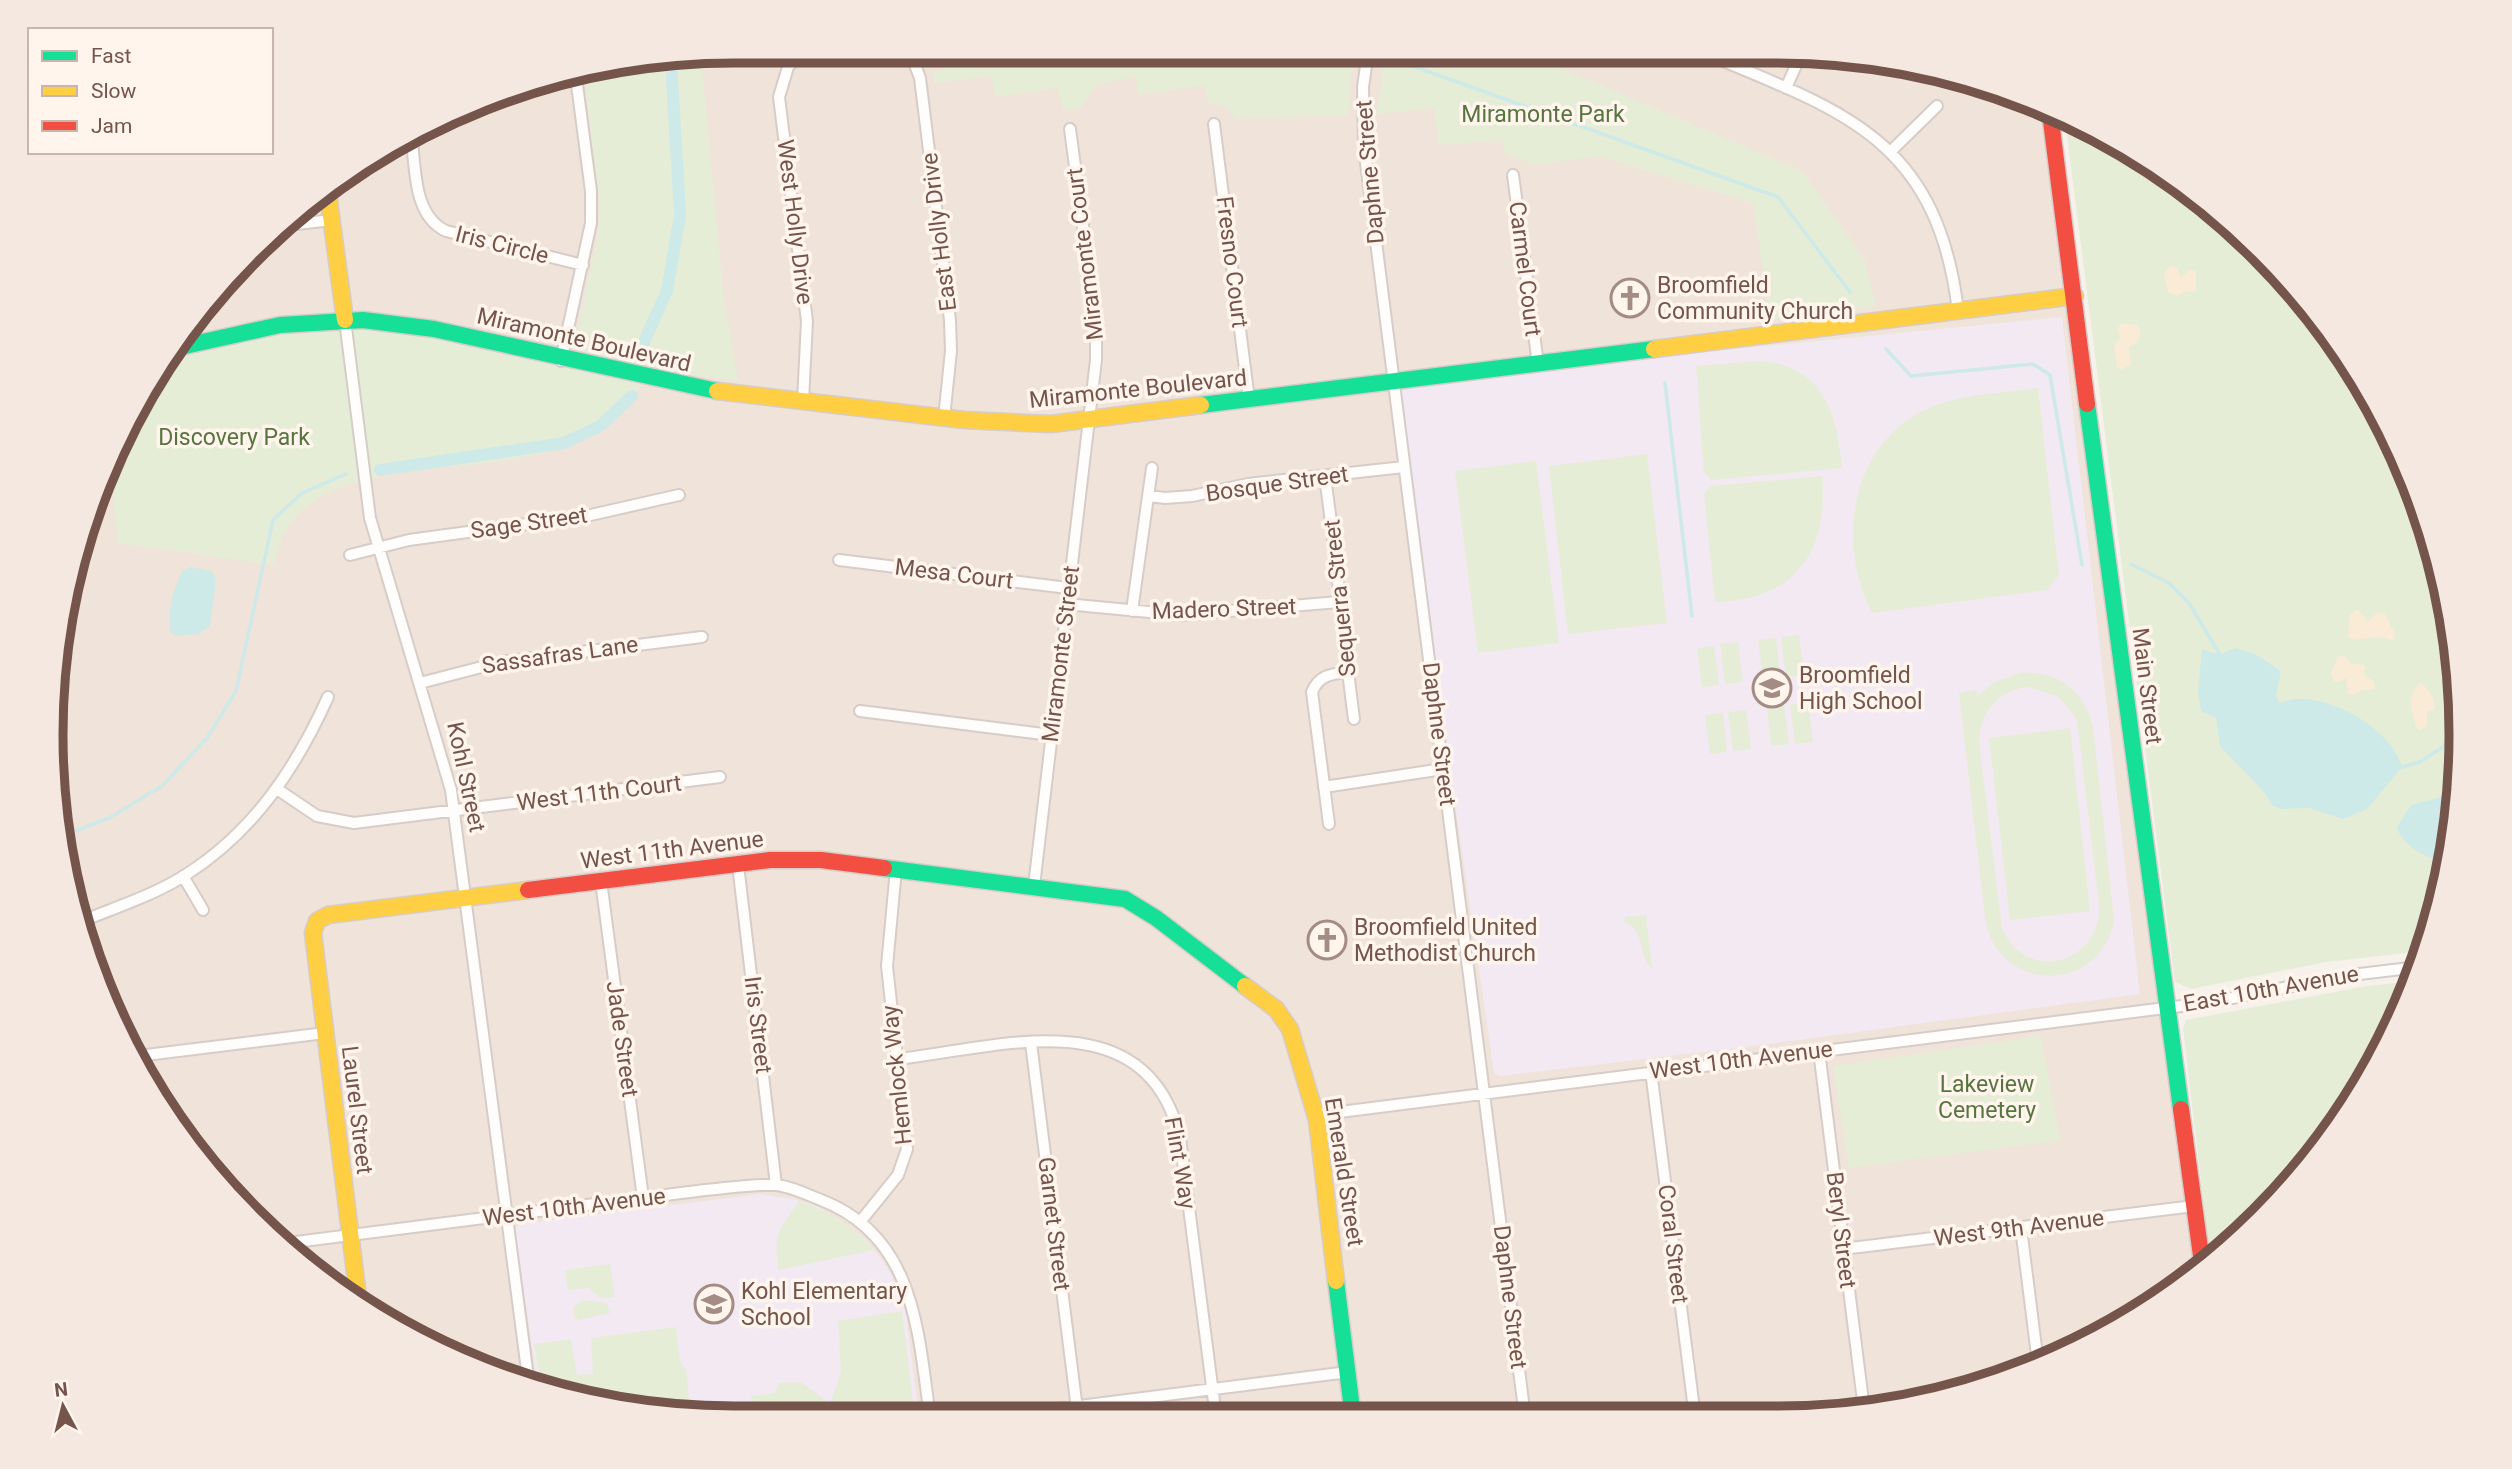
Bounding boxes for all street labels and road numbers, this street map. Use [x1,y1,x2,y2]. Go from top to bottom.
street label: Daphne Street [1350,99,1390,245]
street label: West Holly Drive [771,138,819,306]
street label: East Holly Drive [916,151,962,313]
street label: Miramonte Court [1061,166,1109,342]
street label: Fresno Court [1211,195,1253,329]
street label: Carmel Court [1503,200,1547,338]
street label: Iris Circle [453,220,551,270]
street label: Miramonte Boulevard [474,302,694,378]
street label: Miramonte Boulevard [1028,364,1248,414]
street label: Bosque Street [1204,461,1350,507]
street label: Sage Street [469,501,589,545]
street label: Sequerra Street [1318,518,1362,678]
street label: Mesa Court [893,553,1015,595]
street label: Miramonte Street [1037,564,1085,744]
street label: Madero Street [1151,593,1297,625]
street label: Main Street [2126,626,2168,746]
street label: Sassafras Lane [480,631,640,679]
street label: Daphne Street [1417,661,1461,807]
street label: Kohl Street [441,719,491,835]
street label: West 11th Court [515,769,683,817]
street label: West 11th Avenue [579,825,765,875]
street label: East 10th Avenue [2181,960,2361,1018]
street label: Iris Street [739,975,777,1075]
street label: Jade Street [601,979,643,1099]
street label: Hemlock Way [876,1004,918,1146]
street label: West 10th Avenue [1648,1035,1834,1085]
street label: Laurel Street [336,1044,378,1176]
street label: Emerald Street [1319,1096,1369,1248]
street label: Flint Way [1159,1115,1201,1211]
street label: Garnet Street [1032,1155,1076,1293]
street label: Beryl Street [1820,1170,1862,1290]
street label: West 10th Avenue [481,1182,667,1232]
street label: Coral Street [1652,1183,1694,1305]
street label: West 9th Avenue [1932,1204,2106,1252]
street label: Daphne Street [1488,1224,1532,1370]

